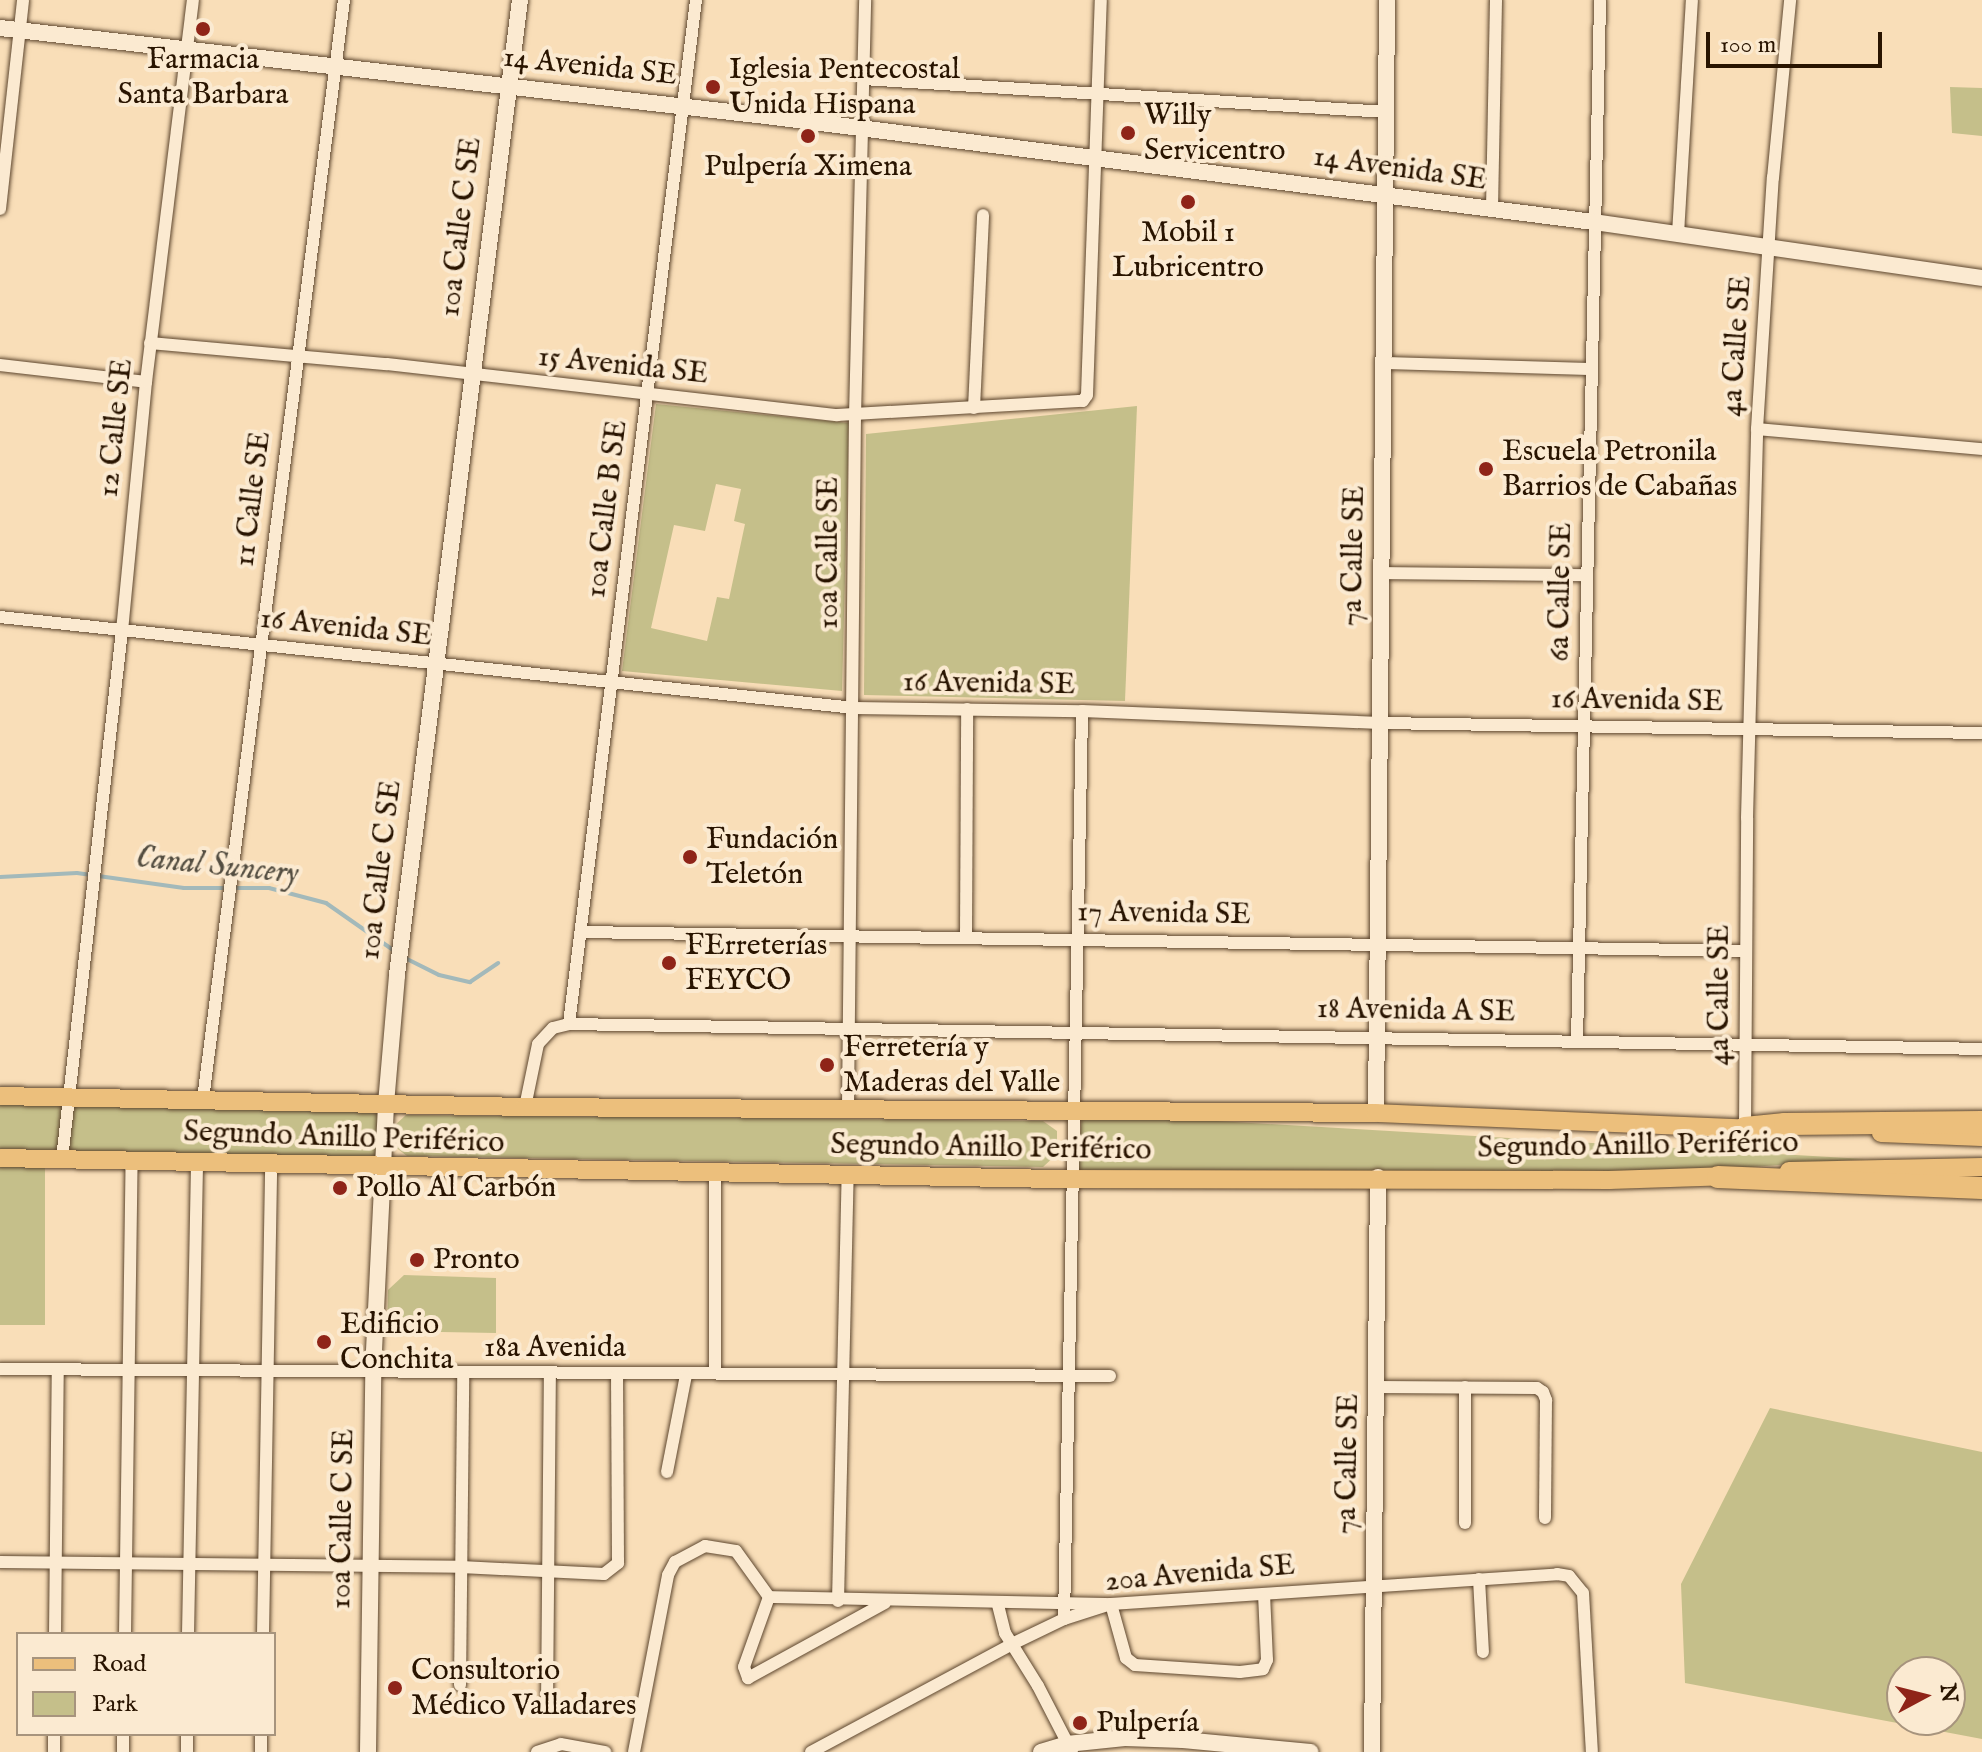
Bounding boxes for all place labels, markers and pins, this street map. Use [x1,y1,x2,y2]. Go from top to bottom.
marker: Farmacia Santa Barbara [194,20,212,38]
place label: Farmacia Santa Barbara [118,42,288,112]
place label: Iglesia Pentecostal Unida Hispana [729,52,960,122]
marker: Iglesia Pentecostal Unida Hispana [704,78,722,96]
place label: Willy Servicentro [1144,98,1285,168]
marker: Willy Servicentro [1119,124,1137,142]
marker: Pulpería Ximena [799,127,817,145]
place label: Pulpería Ximena [704,149,912,185]
marker: Mobil 1 Lubricentro [1179,193,1197,211]
place label: Mobil 1 Lubricentro [1112,215,1264,286]
place label: Escuela Petronila Barrios de Cabañas [1502,434,1737,504]
marker: Escuela Petronila Barrios de Cabañas [1477,460,1495,478]
place label: Fundación Teletón [706,822,838,892]
marker: Fundación Teletón [681,848,699,866]
place label: FErreterías FEYCO [685,928,827,998]
marker: FErreterías FEYCO [660,954,678,972]
place label: Ferretería y Maderas del Valle [843,1030,1060,1100]
marker: Ferretería y Maderas del Valle [818,1056,836,1074]
place label: Pollo Al Carbón [356,1170,556,1206]
marker: Pollo Al Carbón [331,1179,349,1197]
place label: Pronto [433,1242,520,1278]
marker: Pronto [408,1251,426,1269]
place label: Edificio Conchita [340,1307,454,1378]
marker: Edificio Conchita [315,1333,333,1351]
place label: Consultorio Médico Valladares [411,1653,637,1724]
marker: Consultorio Médico Valladares [386,1679,404,1697]
place label: Pulpería [1096,1705,1199,1741]
marker: Pulpería [1071,1714,1089,1732]

